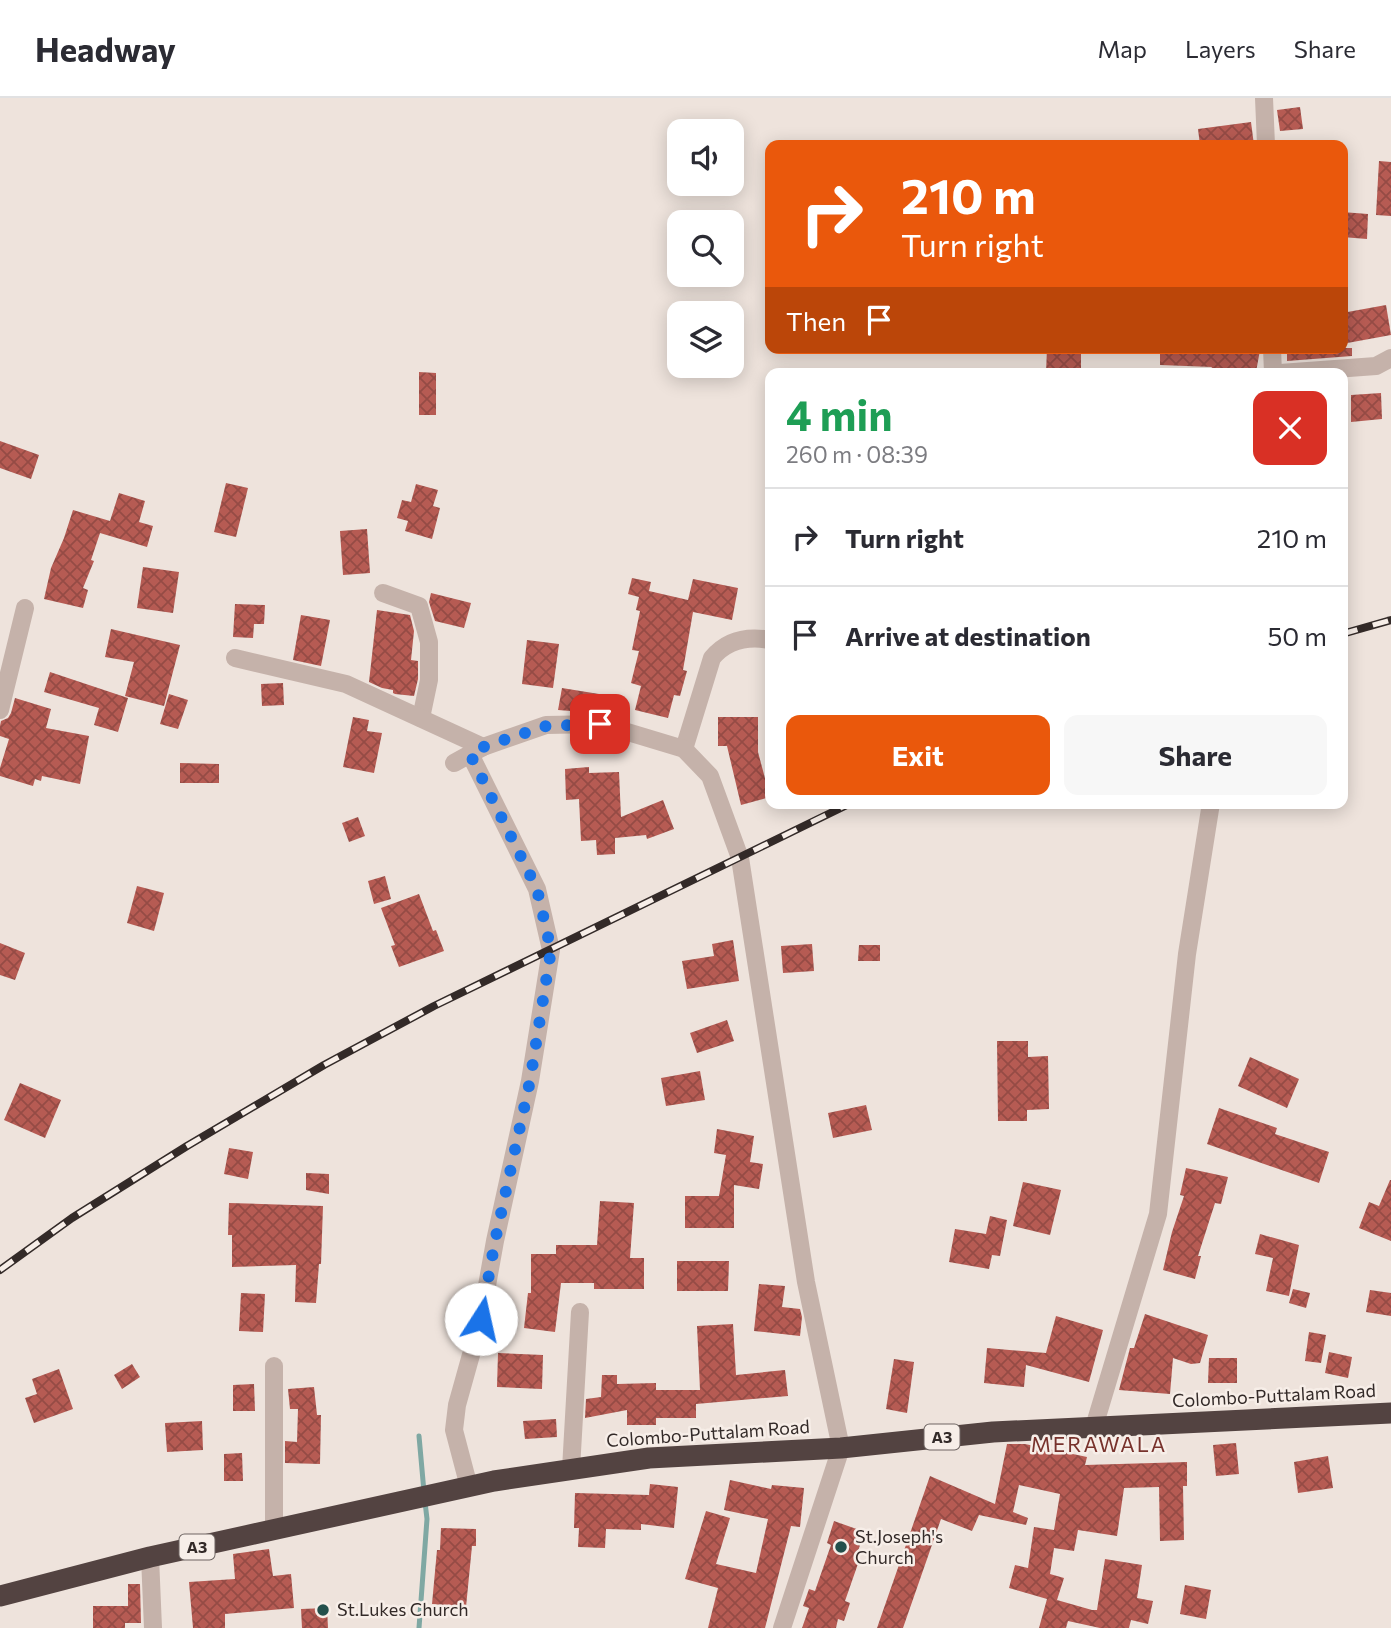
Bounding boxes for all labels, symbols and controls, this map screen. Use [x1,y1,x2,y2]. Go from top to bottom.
text: Headway [35,28,176,69]
text: Map [1098,34,1147,63]
text: Layers [1185,34,1256,63]
text: Share [1294,34,1356,63]
map controls [667,119,744,378]
button: sound [667,119,744,196]
text: 210 m [901,164,1036,224]
icon: right [786,168,877,259]
button: search [667,210,744,287]
text: Turn right [901,224,1044,264]
button: layers [667,301,744,378]
icon: arrive [860,301,898,339]
text: Then [786,305,846,336]
text: 4 min [786,388,892,440]
button: close [1253,391,1327,465]
text: 260 m · 08:39 [786,440,928,468]
icon: right [786,518,824,556]
text: Turn right [845,522,964,553]
text: 210 m [1257,522,1327,553]
icon: arrive [786,616,824,654]
text: Arrive at destination [845,620,1091,651]
text: 50 m [1267,620,1327,651]
pin [570,694,630,754]
icon: arrive [581,705,619,743]
button: Exit [786,715,1050,795]
button: Share [1064,715,1327,795]
position arrow [444,1282,518,1356]
street label: Colombo-Puttalam Road [1172,1379,1376,1411]
street label: Colombo-Puttalam Road [605,1415,810,1451]
road number: A3 [925,1424,960,1450]
district label: MERAWALA [1031,1431,1167,1456]
place label: St.Joseph's Church [855,1525,943,1568]
road number: A3 [180,1534,214,1560]
marker: St.Joseph's Church [833,1539,849,1555]
place label: St.Lukes Church [337,1598,469,1620]
marker: St.Lukes Church [315,1602,331,1618]

